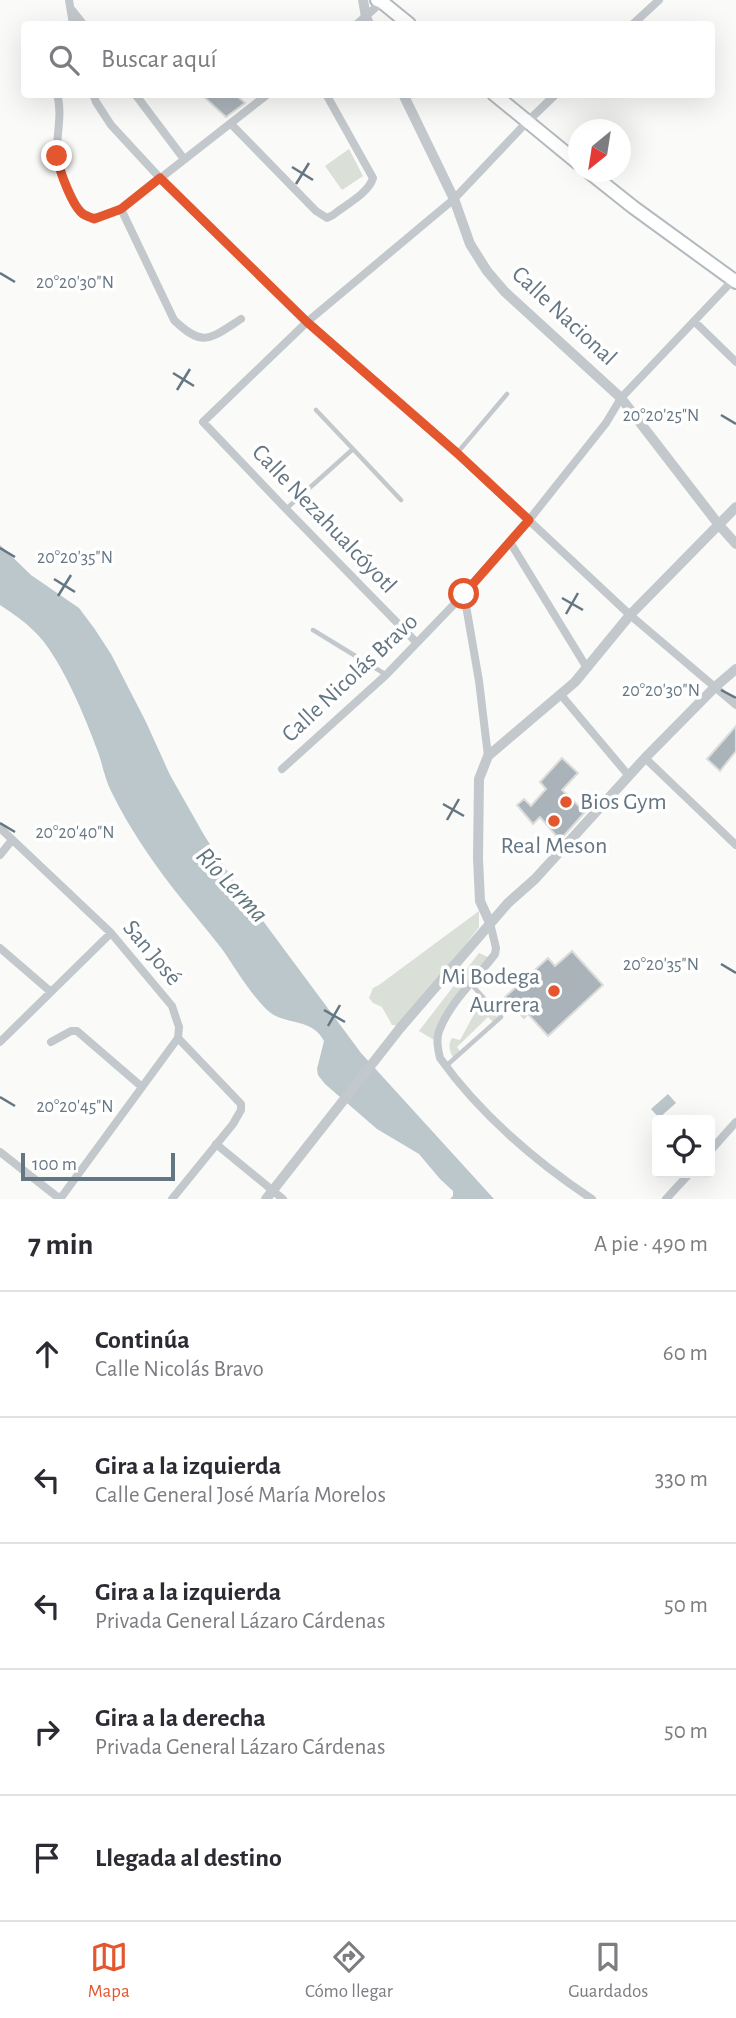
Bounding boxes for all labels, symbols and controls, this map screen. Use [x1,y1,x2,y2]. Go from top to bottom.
search box [21,21,715,98]
icon: search [45,41,83,79]
text: Buscar aquí [101,46,217,72]
north arrow [568,119,631,182]
route end [41,140,72,171]
street label: Calle Nacional [507,262,621,370]
text: 20°20'30"N [36,274,114,292]
text: 20°20'25"N [623,407,699,425]
street label: Calle Nezahualcóyotl [247,440,401,598]
text: 20°20'35"N [37,549,113,567]
route start [448,578,479,609]
street label: Calle Nicolás Bravo [277,609,423,747]
text: 20°20'30"N [622,682,700,700]
place label: Bios Gym [580,790,667,814]
marker: Bios Gym [558,794,574,810]
marker: Real Meson [546,813,562,829]
text: 20°20'40"N [35,824,115,842]
place label: Real Meson [501,834,607,858]
water label: Río Lerma [191,842,273,928]
street label: San José [118,916,186,990]
text: 20°20'35"N [623,956,699,974]
place label: Mi Bodega Aurrera [441,965,540,1017]
marker: Mi Bodega Aurrera [546,983,562,999]
text: 20°20'45"N [36,1098,114,1116]
map controls [652,1115,715,1178]
button: locate [652,1115,715,1178]
scale bar [21,1150,175,1182]
text: 100 m [32,1155,77,1174]
text: 7 min [28,1230,93,1260]
text: A pie · 490 m [594,1233,708,1256]
text: Continúa [95,1327,190,1353]
icon: ahead [28,1335,66,1373]
text: 60 m [663,1342,708,1365]
text: Calle Nicolás Bravo [95,1358,264,1381]
text: Gira a la izquierda [95,1453,281,1479]
icon: left [28,1461,66,1499]
text: 330 m [655,1468,708,1491]
text: Calle General José María Morelos [95,1484,386,1507]
text: Gira a la izquierda [95,1579,281,1605]
icon: left [28,1587,66,1625]
text: 50 m [664,1594,708,1617]
text: Privada General Lázaro Cárdenas [95,1610,385,1633]
text: Gira a la derecha [95,1705,266,1731]
icon: right [28,1713,66,1751]
text: 50 m [664,1720,708,1743]
text: Privada General Lázaro Cárdenas [95,1736,385,1759]
icon: arrive [28,1839,66,1877]
text: Llegada al destino [95,1845,282,1871]
tab: Mapa [88,1938,130,2003]
tab: Cómo llegar [305,1938,393,2003]
tab: Guardados [568,1938,648,2003]

